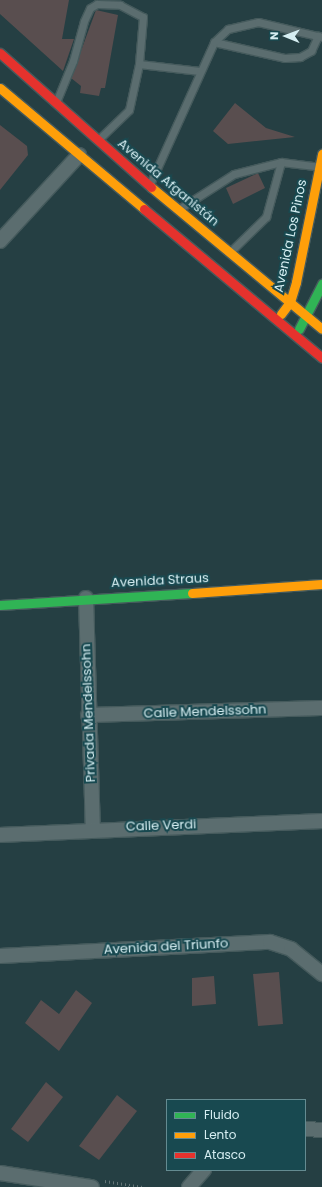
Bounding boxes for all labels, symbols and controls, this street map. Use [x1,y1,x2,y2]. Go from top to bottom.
north arrow [266,16,306,56]
text: N [266,32,282,40]
street label: Avenida Afganistán [114,136,222,230]
street label: Avenida Los Pinos [271,178,311,294]
street label: Avenida Straus [111,571,209,591]
street label: Privada Mendelssohn [79,643,99,783]
street label: Calle Mendelssohn [143,702,267,722]
street label: Calle Verdi [126,817,196,835]
street label: Avenida del Triunfo [103,936,229,958]
legend [166,1099,306,1171]
text: Fluido [204,1106,239,1123]
text: Lento [204,1126,236,1143]
text: Atasco [204,1146,246,1163]

